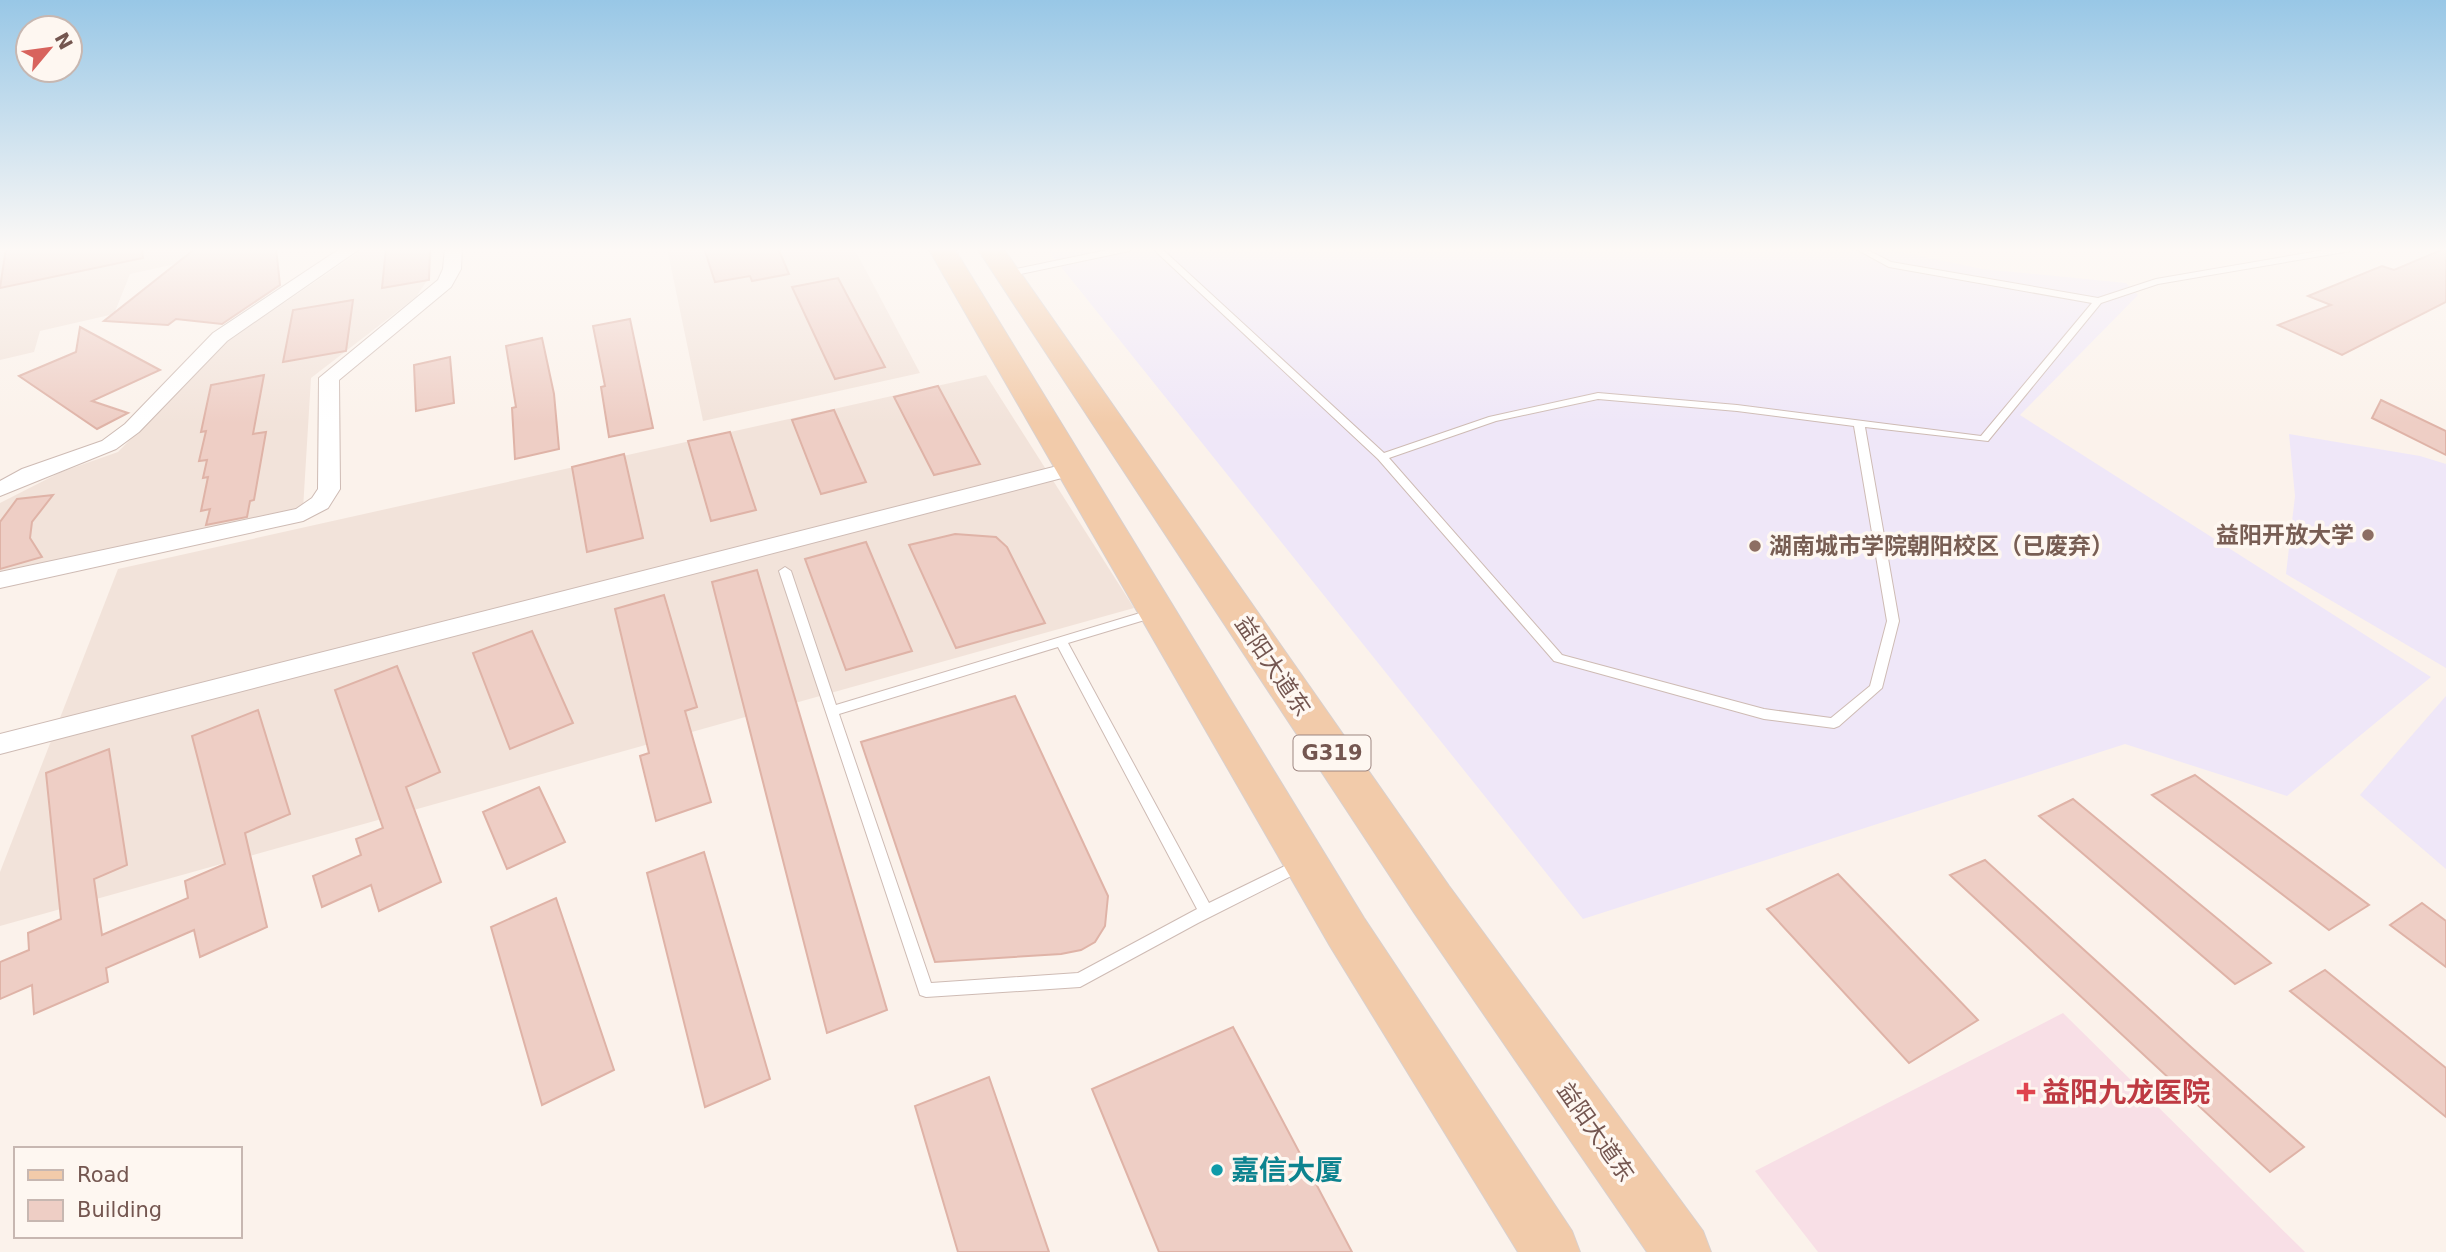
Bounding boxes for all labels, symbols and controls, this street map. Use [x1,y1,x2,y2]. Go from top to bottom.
north arrow [14,14,84,84]
text: N [50,28,77,53]
place label: 益阳开放大学 [2216,522,2354,548]
marker: 益阳开放大学 [2360,527,2376,543]
place label: 湖南城市学院朝阳校区（已废弃） [1769,533,2114,559]
marker: 湖南城市学院朝阳校区（已废弃） [1747,538,1763,554]
street label: 益阳大道东 [1230,611,1316,721]
road number: G319 [1294,736,1370,770]
place label: 益阳九龙医院 [2042,1076,2210,1109]
street label: 益阳大道东 [1552,1077,1640,1187]
marker: 益阳九龙医院 [2016,1082,2036,1102]
legend [14,1147,242,1238]
place label: 嘉信大厦 [1231,1154,1343,1187]
marker: 嘉信大厦 [1209,1162,1225,1178]
text: Road [77,1163,130,1187]
text: Building [77,1198,162,1222]

